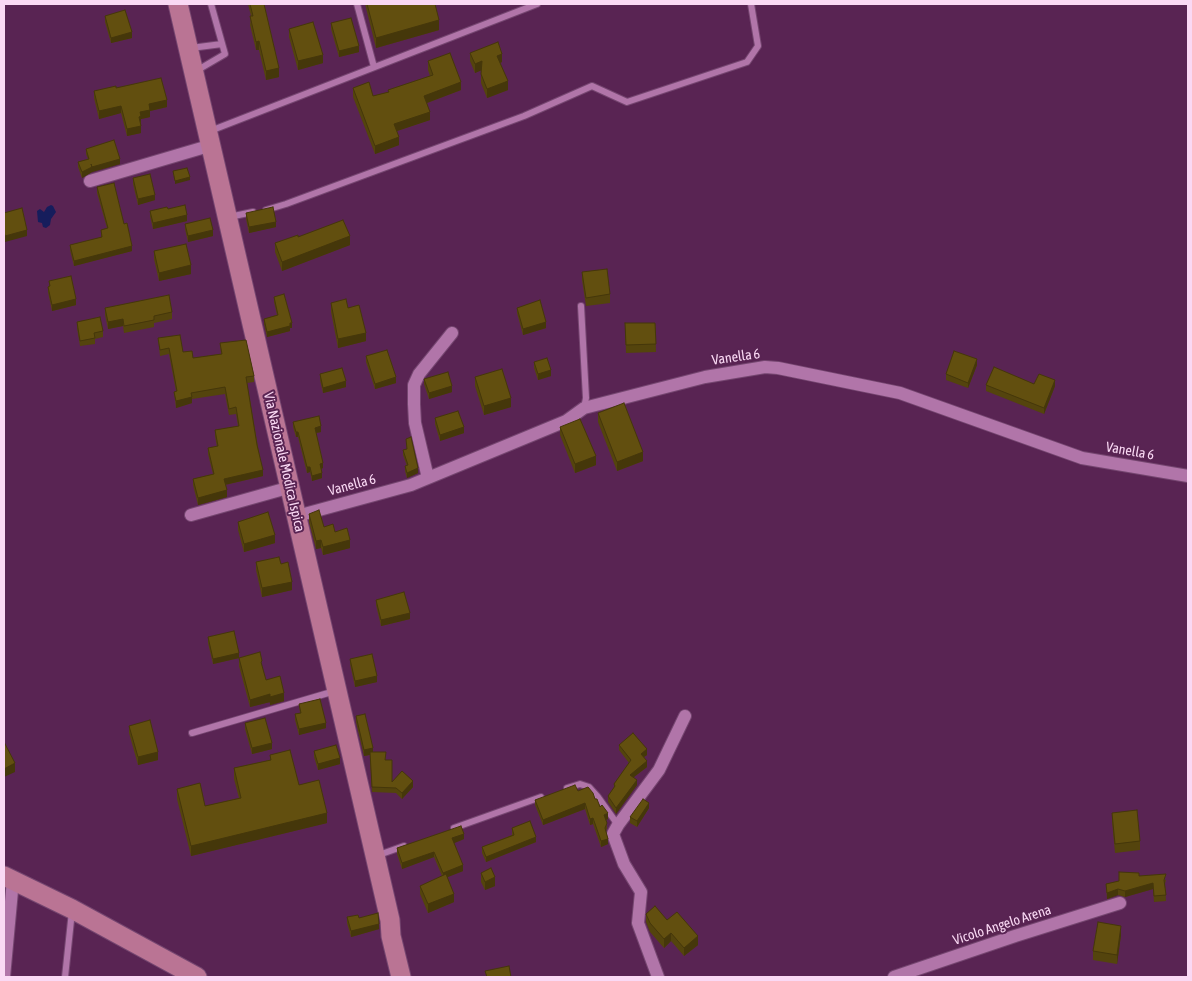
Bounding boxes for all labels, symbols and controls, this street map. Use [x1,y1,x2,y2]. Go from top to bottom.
street label: Vanella 6 [711,345,761,369]
street label: Via Nazionale Modica Ispica [260,391,308,533]
street label: Vanella 6 [1105,439,1155,463]
street label: Vanella 6 [326,471,378,499]
street label: Vicolo Angelo Arena [951,901,1053,949]

